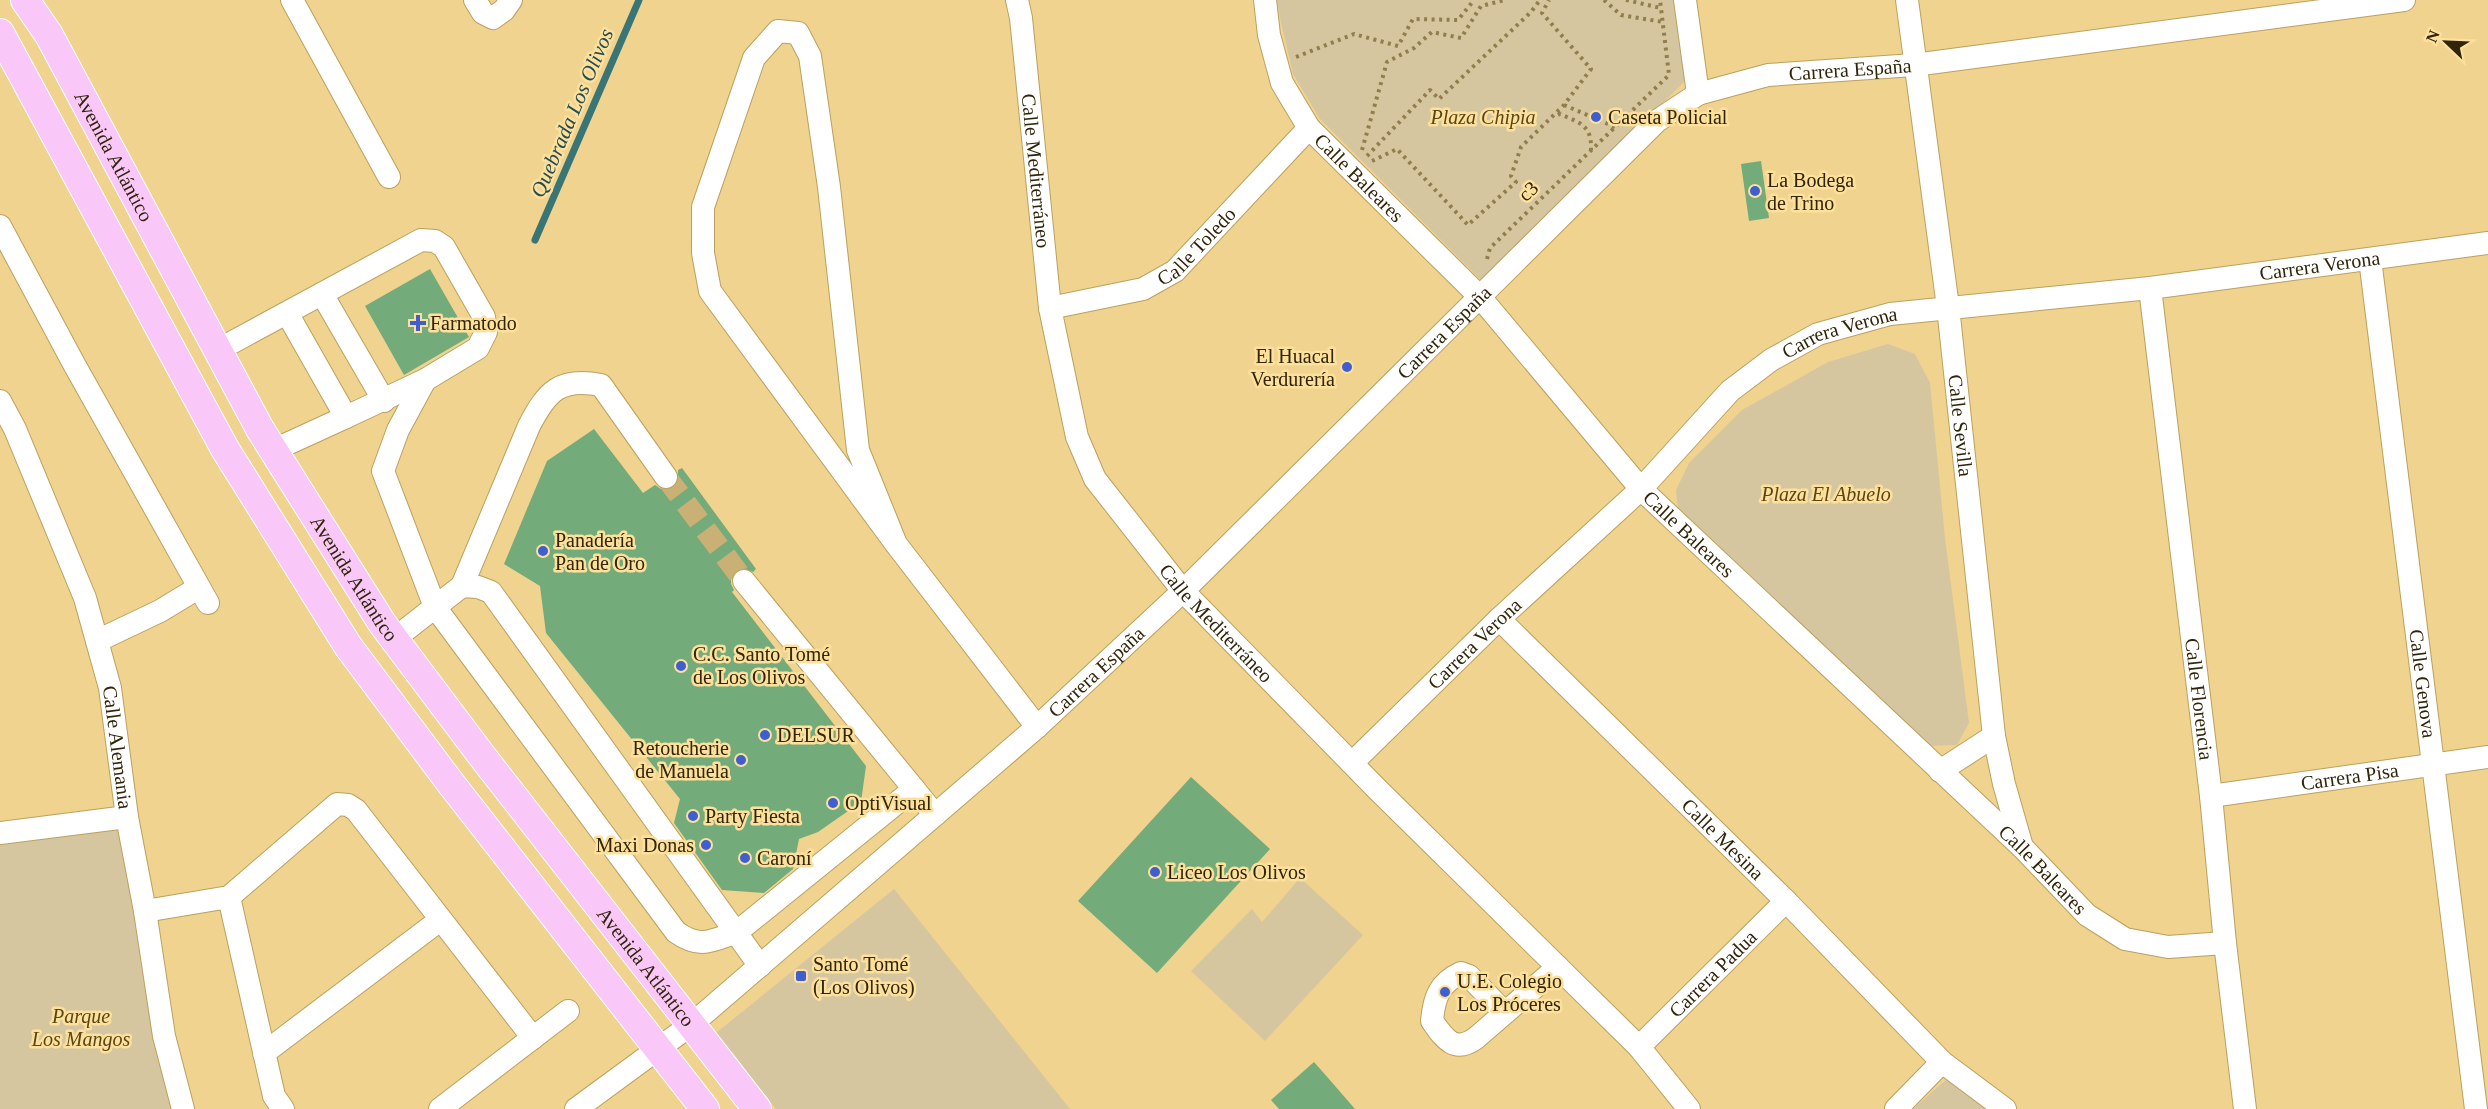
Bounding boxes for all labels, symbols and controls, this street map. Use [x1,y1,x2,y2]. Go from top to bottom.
north arrow [2416,12,2476,72]
water label: Quebrada Los Olivos [526,25,618,201]
text: N [2423,27,2443,45]
street label: Carrera España [1788,54,1912,85]
street label: Avenida Atlántico [70,87,158,225]
street label: Calle Mediterráneo [1018,93,1055,249]
park label: Plaza Chipia [1429,106,1536,129]
place label: Caseta Policial [1608,106,1728,128]
marker: Caseta Policial [1589,110,1603,124]
street label: Calle Baleares [1310,129,1408,226]
place label: La Bodega de Trino [1767,169,1854,214]
street label: c3 [1514,177,1542,205]
marker: La Bodega de Trino [1748,184,1762,198]
street label: Calle Toledo [1153,203,1240,290]
street label: Carrera Verona [2258,246,2381,284]
street label: Carrera España [1393,281,1495,383]
street label: Carrera Verona [1778,302,1898,363]
place label: Farmatodo [430,312,517,334]
marker: Farmatodo [411,316,425,330]
place label: El Huacal Verdurería [1251,345,1335,390]
marker: El Huacal Verdurería [1340,360,1354,374]
street label: Calle Sevilla [1944,373,1977,478]
park label: Plaza El Abuelo [1760,483,1891,505]
street label: Calle Baleares [1639,486,1739,582]
street label: Avenida Atlántico [306,511,403,645]
place label: Panadería Pan de Oro [555,529,645,574]
marker: Panadería Pan de Oro [536,544,550,558]
street label: Calle Mediterráneo [1155,560,1277,687]
street label: Carrera Verona [1423,593,1526,694]
street label: Carrera España [1044,622,1149,722]
street label: Calle Genova [2405,628,2441,740]
street label: Calle Florencia [2181,637,2218,761]
place label: C.C. Santo Tomé de Los Olivos [693,643,830,688]
marker: C.C. Santo Tomé de Los Olivos [674,659,688,673]
street label: Calle Alemania [99,685,137,810]
place label: DELSUR [777,724,855,746]
marker: DELSUR [758,728,772,742]
place label: Retoucherie de Manuela [632,737,729,782]
marker: Retoucherie de Manuela [734,753,748,767]
street label: Carrera Pisa [2299,759,2400,794]
place label: OptiVisual [845,792,932,815]
street label: Calle Mesina [1677,794,1769,884]
marker: OptiVisual [826,796,840,810]
place label: Party Fiesta [705,805,800,828]
marker: Party Fiesta [686,809,700,823]
street label: Calle Baleares [1995,820,2091,919]
place label: Maxi Donas [596,834,694,856]
marker: Maxi Donas [699,838,713,852]
place label: Caroní [757,847,812,869]
marker: Caroní [738,851,752,865]
place label: Liceo Los Olivos [1167,861,1306,883]
marker: Liceo Los Olivos [1148,865,1162,879]
street label: Avenida Atlántico [593,903,699,1031]
street label: Carrera Padua [1665,926,1761,1022]
place label: Santo Tomé (Los Olivos) [813,953,915,999]
marker: Santo Tomé (Los Olivos) [794,969,808,983]
place label: U.E. Colegio Los Próceres [1457,970,1562,1015]
marker: U.E. Colegio Los Próceres [1438,985,1452,999]
park label: Parque Los Mangos [31,1005,130,1051]

